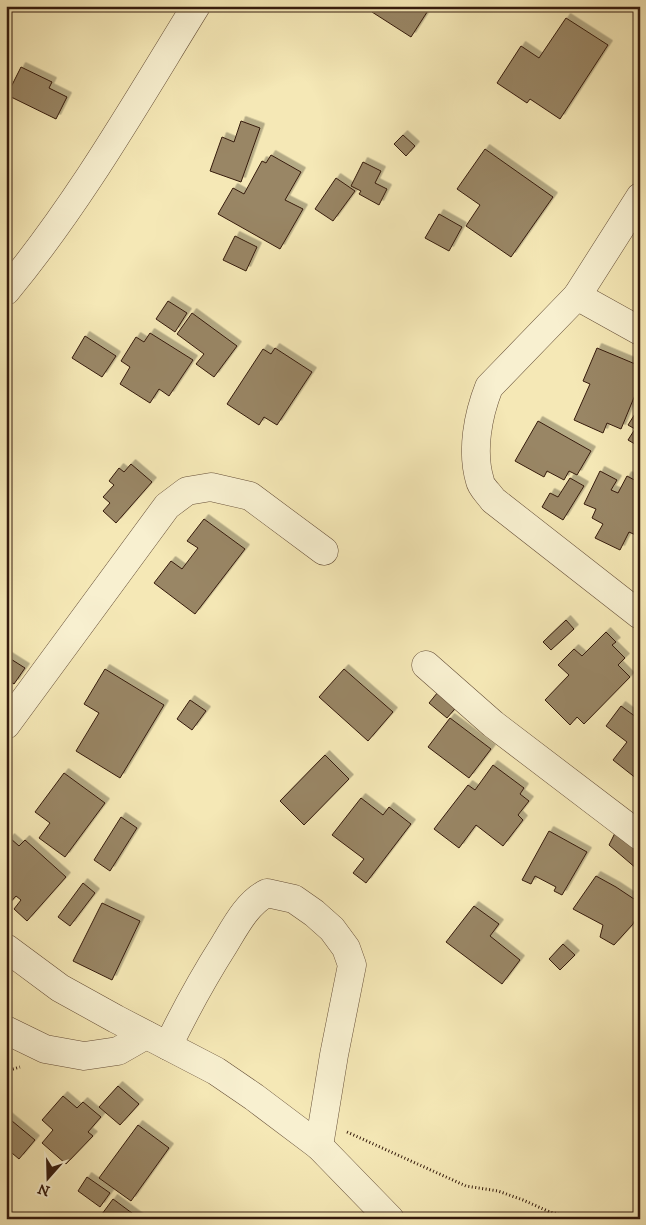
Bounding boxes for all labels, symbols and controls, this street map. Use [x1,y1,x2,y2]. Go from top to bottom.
north arrow [22,1152,72,1202]
text: N [35,1179,52,1200]

